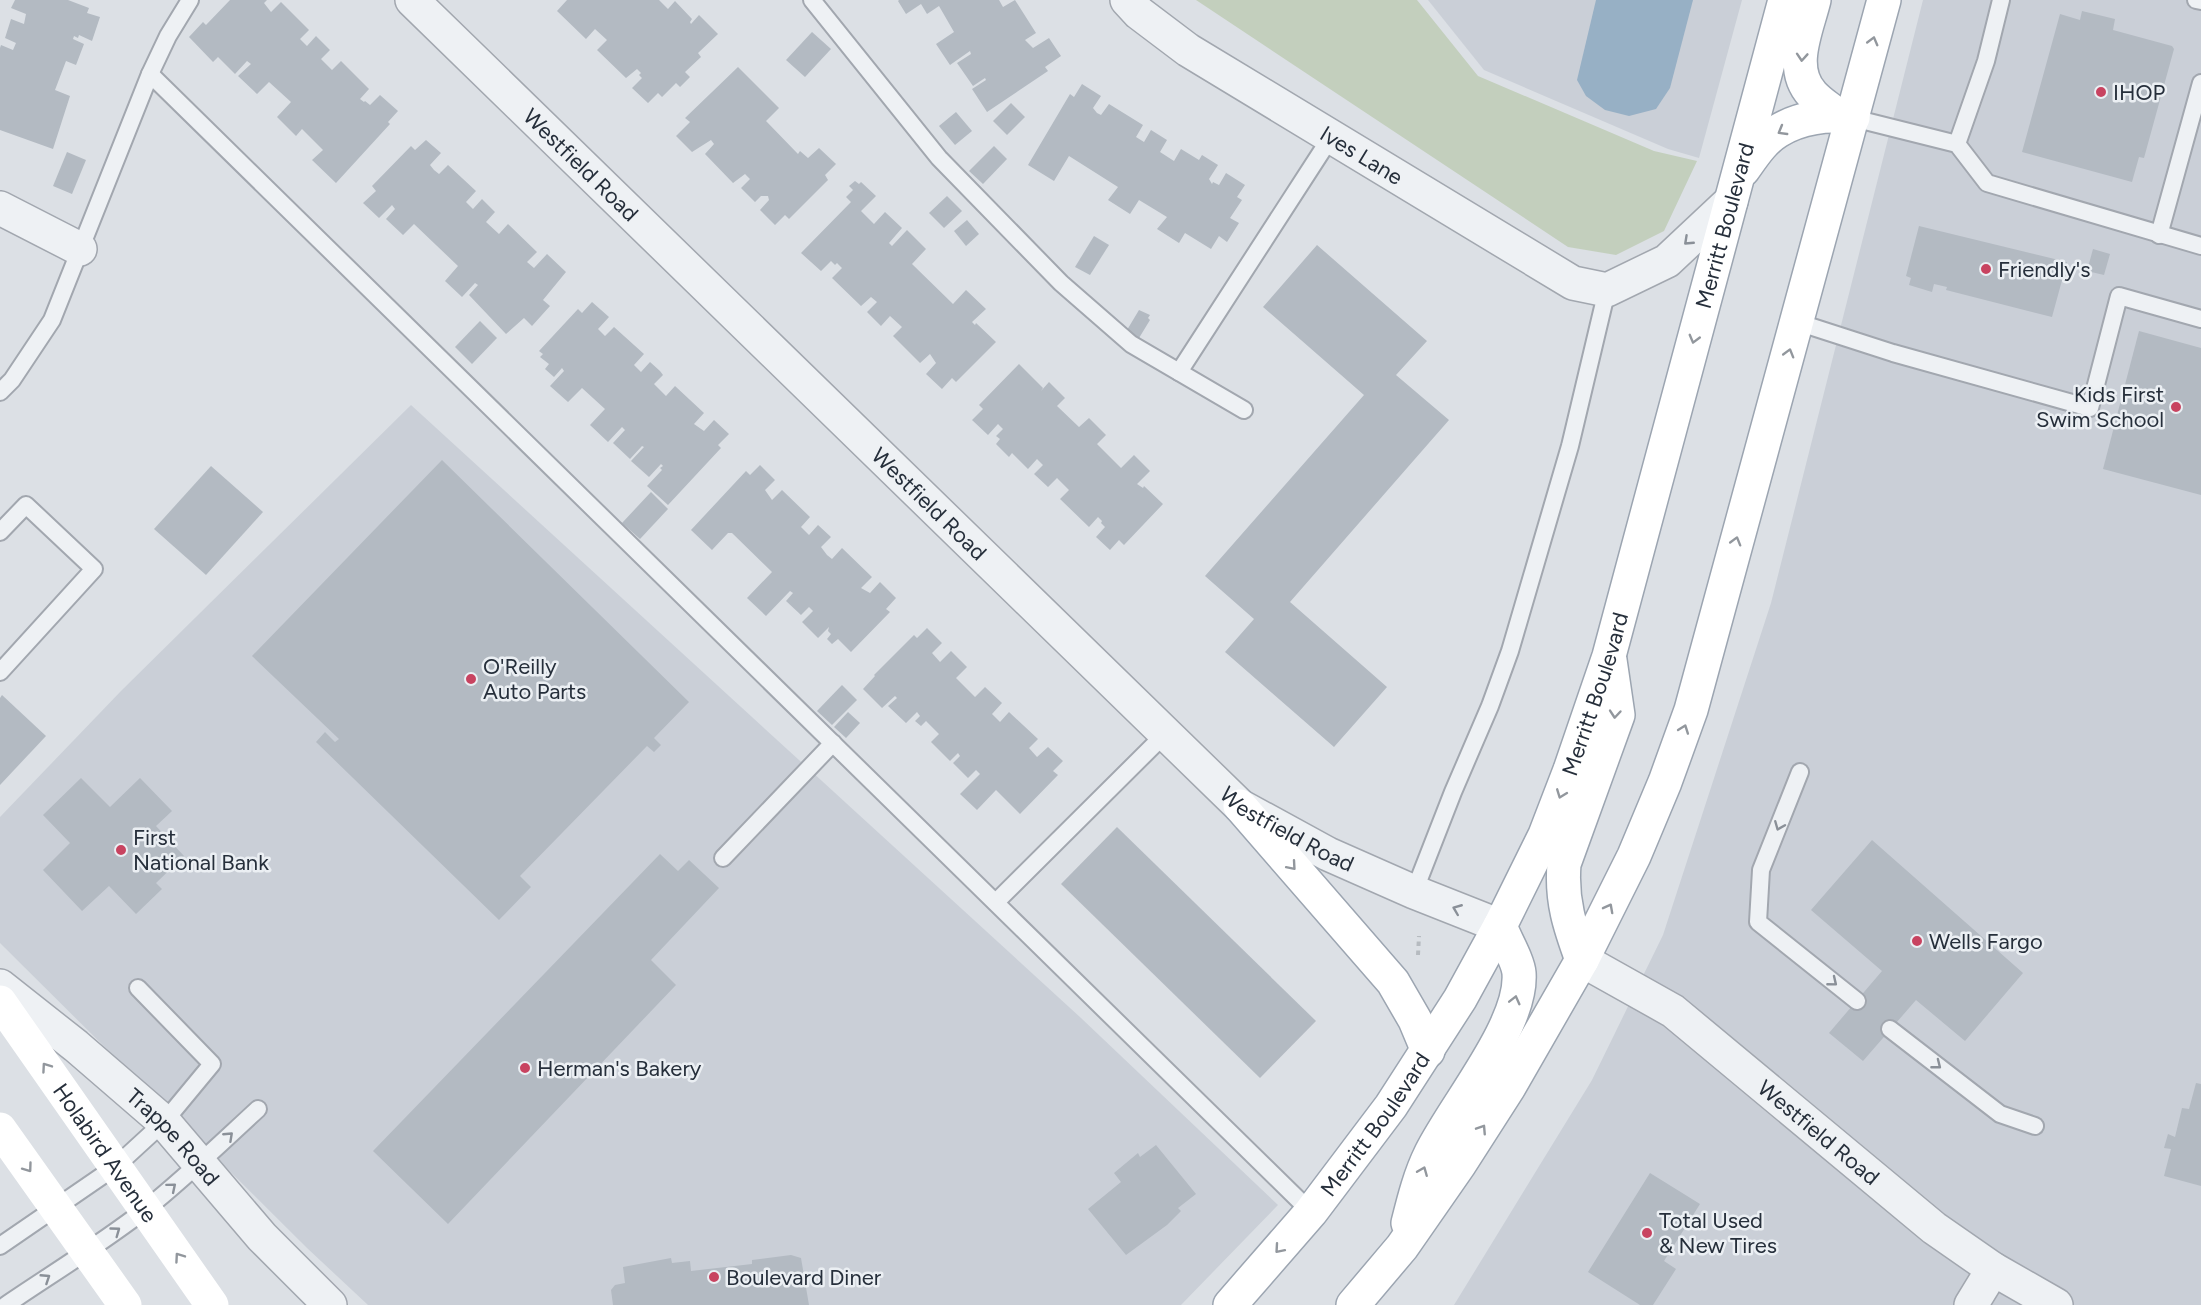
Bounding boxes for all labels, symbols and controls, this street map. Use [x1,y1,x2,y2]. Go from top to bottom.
one-way arrow [1866,36,1878,47]
one-way arrow [1795,53,1808,62]
place label: IHOP [2113,79,2166,106]
marker: IHOP [2094,85,2108,99]
street label: Westfield Road [518,103,644,227]
street label: Ives Lane [1315,120,1408,190]
one-way arrow [1778,124,1788,135]
street label: Merritt Boulevard [1689,140,1760,311]
one-way arrow [1684,234,1695,245]
place label: Friendly's [1998,256,2091,283]
marker: Friendly's [1979,262,1993,276]
one-way arrow [1688,334,1701,344]
one-way arrow [1782,348,1794,359]
place label: Kids First Swim School [2036,381,2164,433]
marker: Kids First Swim School [2169,400,2183,414]
street label: Westfield Road [866,442,993,566]
one-way arrow [1729,536,1741,546]
street label: Merritt Boulevard [1556,609,1634,779]
place label: O'Reilly Auto Parts [483,653,586,705]
marker: O'Reilly Auto Parts [464,672,478,686]
one-way arrow [1609,709,1622,719]
one-way arrow [1677,724,1690,734]
street label: Westfield Road [1214,781,1358,877]
one-way arrow [1555,788,1568,799]
one-way arrow [1773,820,1786,831]
place label: First National Bank [133,824,269,876]
marker: First National Bank [114,843,128,857]
one-way arrow [1285,859,1296,870]
one-way arrow [1452,904,1463,916]
one-way arrow [1602,904,1614,915]
place label: Wells Fargo [1929,928,2043,955]
marker: Wells Fargo [1910,934,1924,948]
one-way arrow [1826,974,1837,985]
one-way arrow [1507,995,1520,1005]
street label: Merritt Boulevard [1314,1047,1435,1201]
place label: Herman's Bakery [537,1055,702,1082]
one-way arrow [1930,1058,1941,1069]
marker: Herman's Bakery [518,1061,532,1075]
one-way arrow [42,1063,53,1074]
street label: Westfield Road [1753,1074,1885,1191]
street label: Holabird Avenue [48,1078,163,1228]
street label: Trappe Road [121,1082,225,1191]
one-way arrow [1474,1125,1485,1136]
one-way arrow [221,1133,232,1144]
one-way arrow [21,1162,32,1173]
one-way arrow [1416,1166,1428,1177]
one-way arrow [165,1183,176,1194]
place label: Total Used & New Tires [1659,1207,1777,1259]
marker: Total Used & New Tires [1640,1226,1654,1240]
one-way arrow [110,1227,121,1238]
one-way arrow [1275,1242,1286,1252]
one-way arrow [175,1253,186,1264]
place label: Boulevard Diner [726,1264,882,1291]
marker: Boulevard Diner [707,1270,721,1284]
one-way arrow [40,1274,51,1285]

